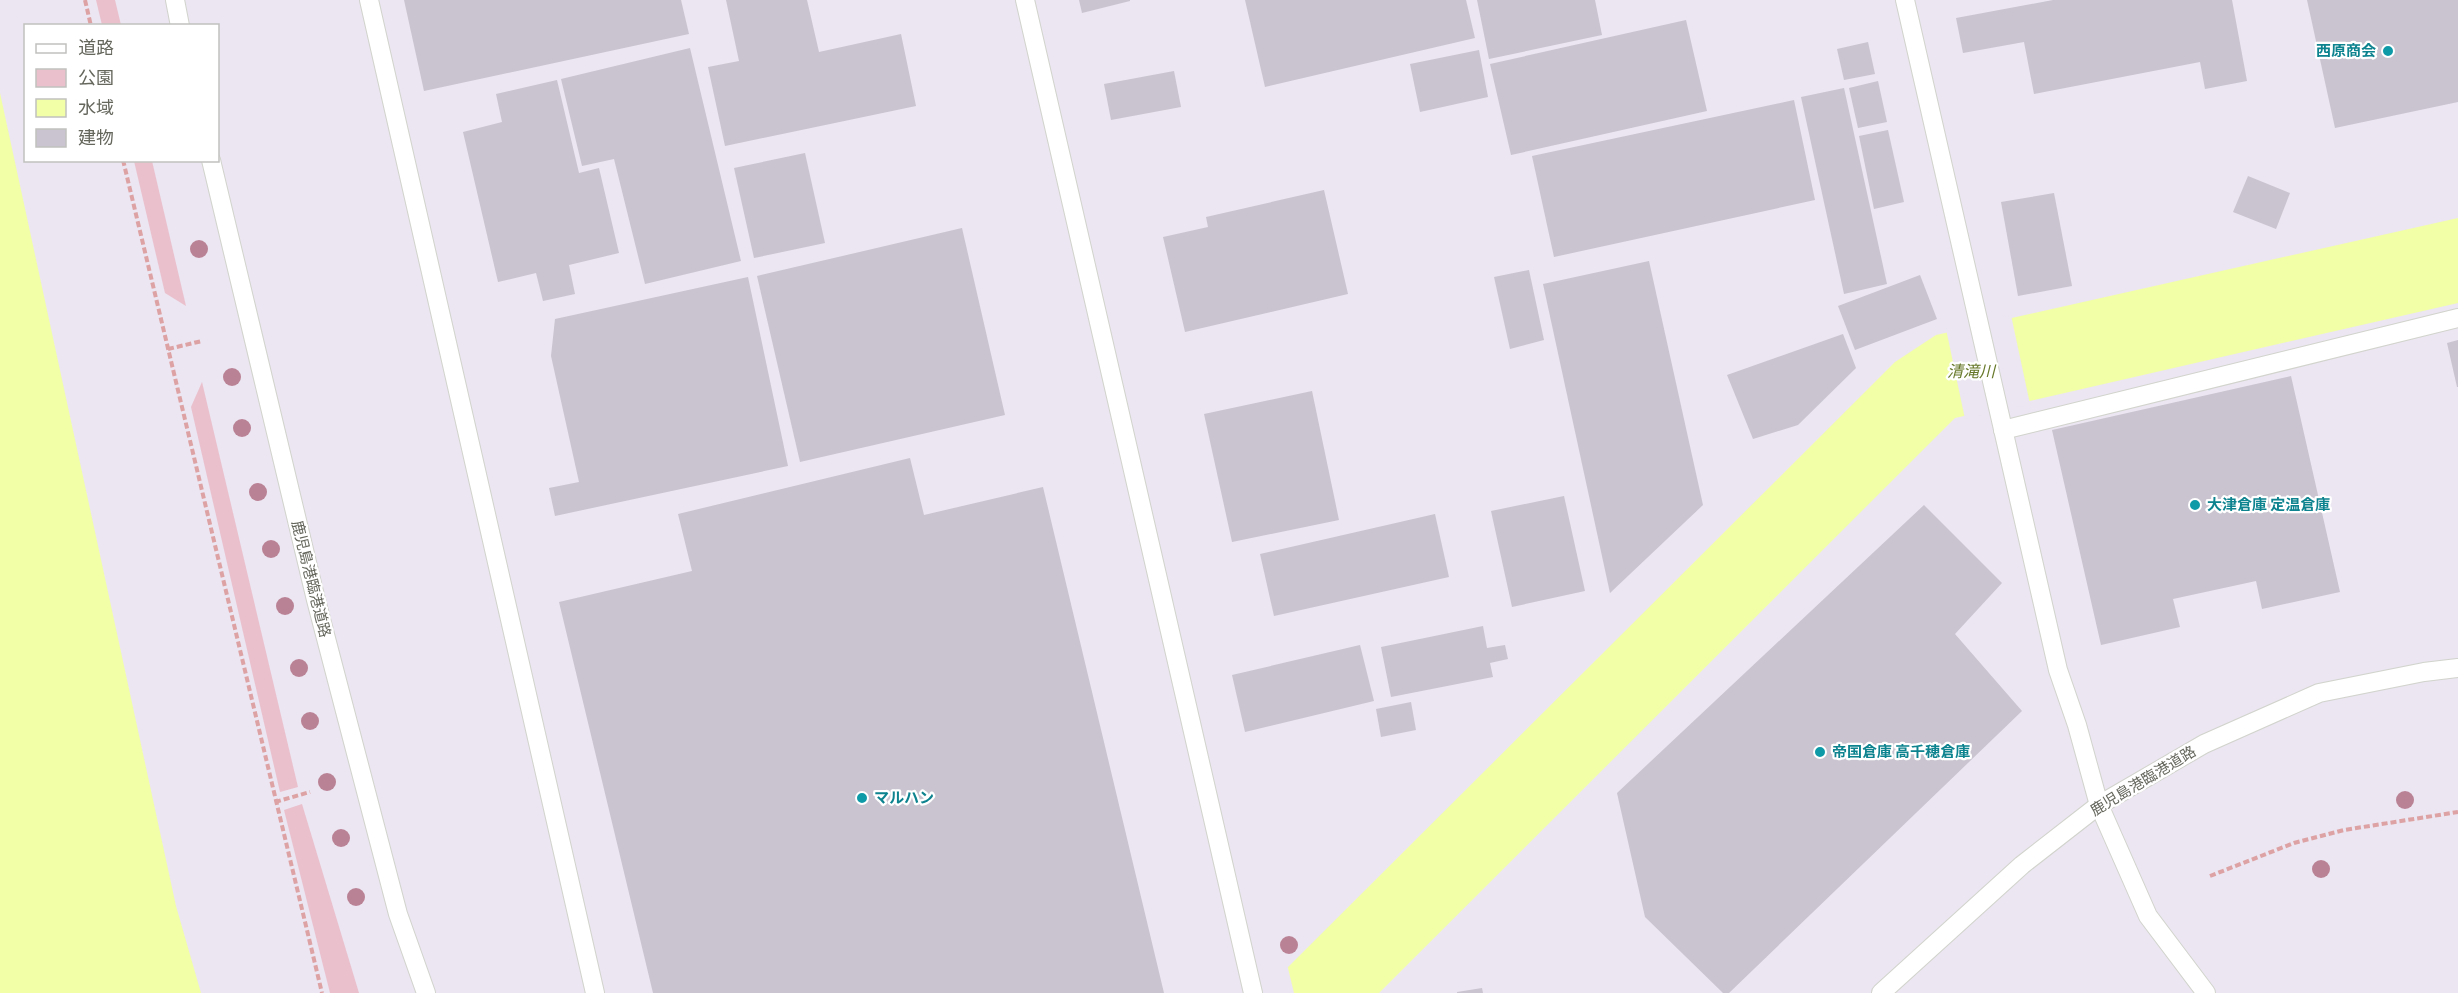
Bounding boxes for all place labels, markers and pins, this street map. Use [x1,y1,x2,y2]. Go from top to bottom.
place label: 西原商会 [2316,39,2376,62]
marker: 西原商会 [2381,44,2395,58]
place label: 大津倉庫 定温倉庫 [2207,493,2330,516]
marker: 大津倉庫 定温倉庫 [2188,498,2202,512]
place label: 帝国倉庫 高千穂倉庫 [1832,740,1970,763]
marker: 帝国倉庫 高千穂倉庫 [1813,745,1827,759]
place label: マルハン [874,786,934,809]
marker: マルハン [855,791,869,805]

